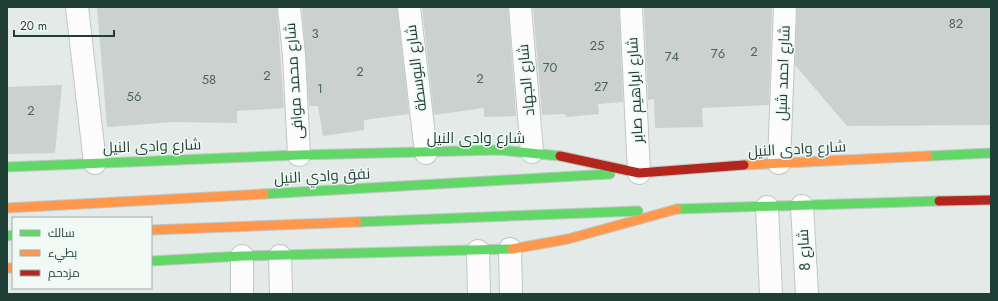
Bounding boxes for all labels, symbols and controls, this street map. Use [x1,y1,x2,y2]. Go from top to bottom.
scale bar [14,12,114,38]
house number: 82 [949,14,963,33]
text: 20 m [20,17,47,35]
street label: شارع محمد موافى [279,22,309,140]
street label: شارع البوسطة [400,23,432,113]
house number: 3 [311,24,319,43]
street label: شارع احمد شبل [770,25,796,121]
house number: 25 [590,36,604,55]
street label: شارع ابراهيم صابر [621,36,649,145]
house number: 2 [750,42,758,61]
street label: شارع الجهاد [512,43,540,117]
house number: 76 [711,44,725,63]
house number: 74 [665,47,680,66]
house number: 70 [543,58,558,77]
house number: 2 [356,62,364,81]
house number: 2 [263,66,271,85]
house number: 2 [476,69,484,88]
house number: 58 [202,70,216,89]
house number: 27 [594,77,608,96]
house number: 1 [317,79,323,98]
house number: 56 [127,87,141,106]
house number: 2 [27,101,35,120]
street label: شارع وادى النيل [427,127,525,149]
street label: شارع وادى النيل [102,133,202,159]
street label: شارع وادى النيل [747,135,847,163]
street label: نفق وادي النيل [273,162,371,191]
legend [12,217,152,289]
text: سالك [48,224,75,242]
street label: شارع 8 [792,229,816,271]
text: بطيء [48,244,77,263]
text: مزدحم [48,264,80,282]

